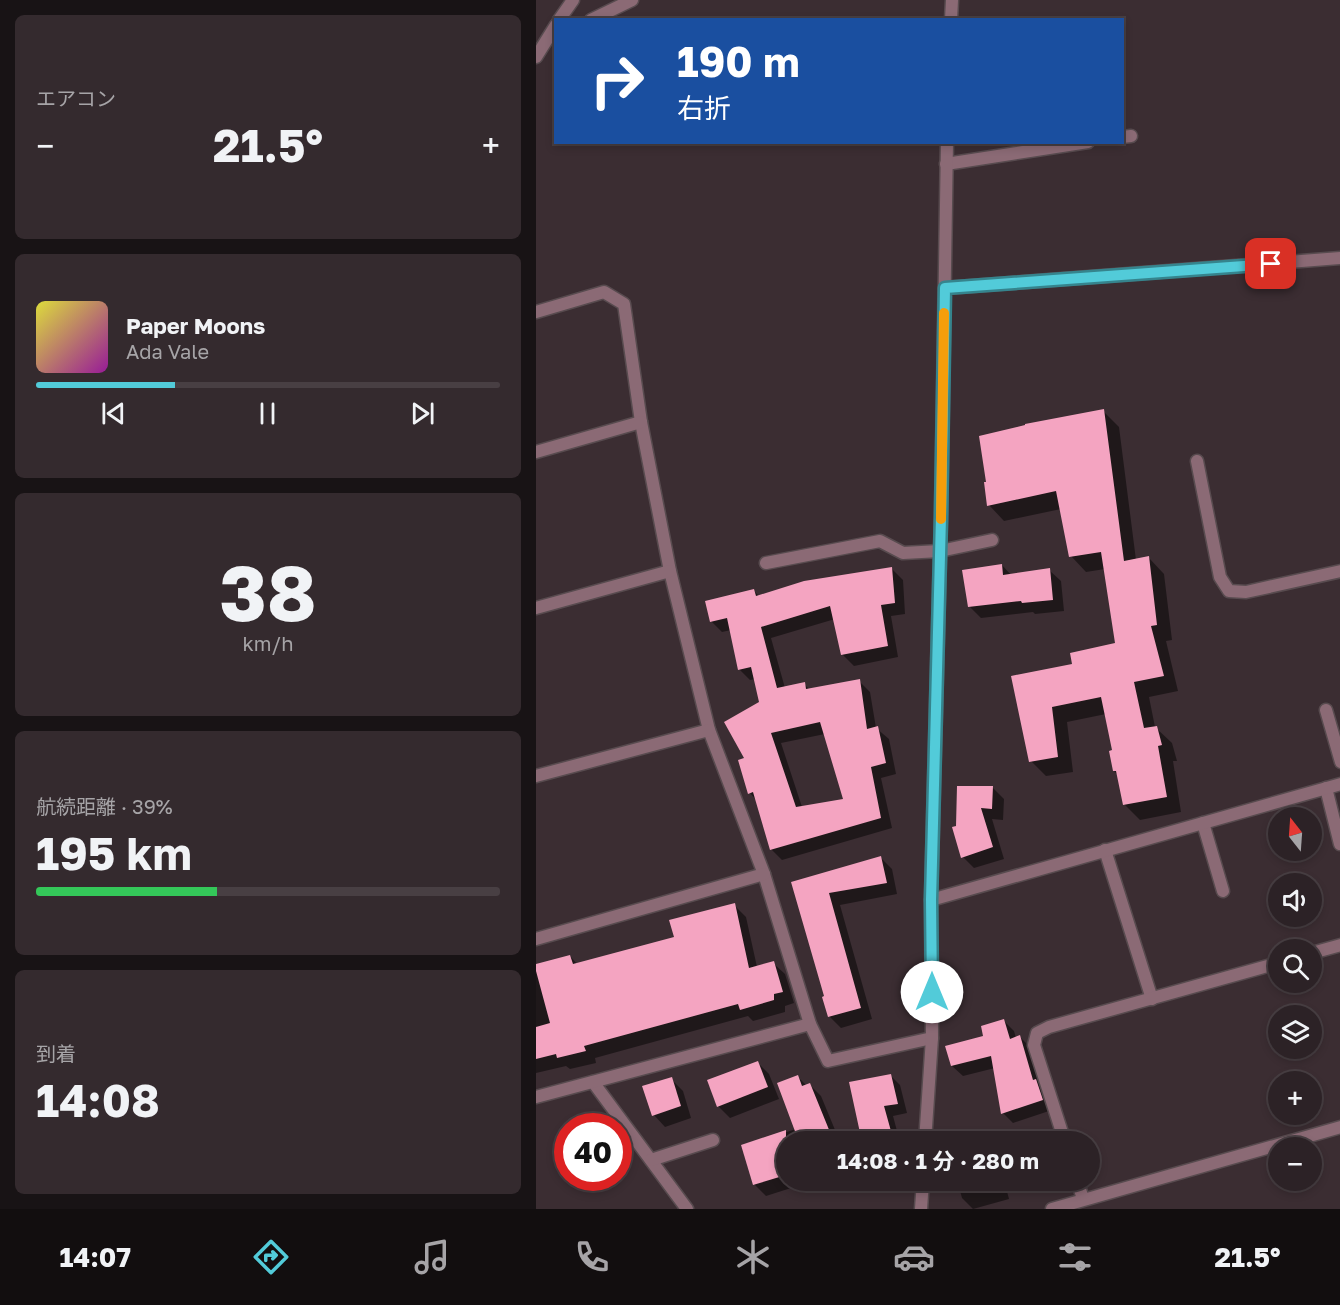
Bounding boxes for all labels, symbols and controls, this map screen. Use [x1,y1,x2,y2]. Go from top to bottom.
text: 190 m [677,36,800,86]
icon: right [578,42,656,120]
text: エアコン [36,86,116,110]
text: 右折 [677,92,731,124]
text: 21.5° [213,118,323,172]
text: − [36,126,54,165]
text: + [482,126,500,165]
pin [1245,238,1296,289]
icon: arrive [1254,247,1287,280]
text: Paper Moons [126,312,265,339]
text: Ada Vale [126,339,209,363]
icon: previous [97,397,130,430]
icon: pause [251,397,284,430]
icon: next [406,397,439,430]
text: 38 [219,545,317,638]
text: km/h [243,631,293,655]
text: 航続距離 · 39% [36,794,173,818]
north arrow [1268,807,1322,861]
map controls [1268,807,1322,1191]
text: 195 km [36,826,192,880]
button: sound [1268,873,1322,927]
button: search [1268,939,1322,993]
position arrow [900,960,964,1024]
button: layers [1268,1005,1322,1059]
text: 到着 [36,1041,76,1065]
button: + [1268,1071,1322,1125]
text: 14:08 [36,1073,160,1127]
speed limit sign: 40 [554,1113,632,1191]
button: − [1268,1137,1322,1191]
text: 14:08 · 1 分 · 280 m [837,1147,1039,1174]
icon: directions [250,1236,292,1278]
icon: music [411,1236,453,1278]
icon: phone [571,1236,613,1278]
icon: climate [732,1236,774,1278]
icon: car [893,1236,935,1278]
icon: filters [1054,1236,1096,1278]
text: 14:07 [59,1241,131,1273]
text: 21.5° [1215,1241,1281,1273]

